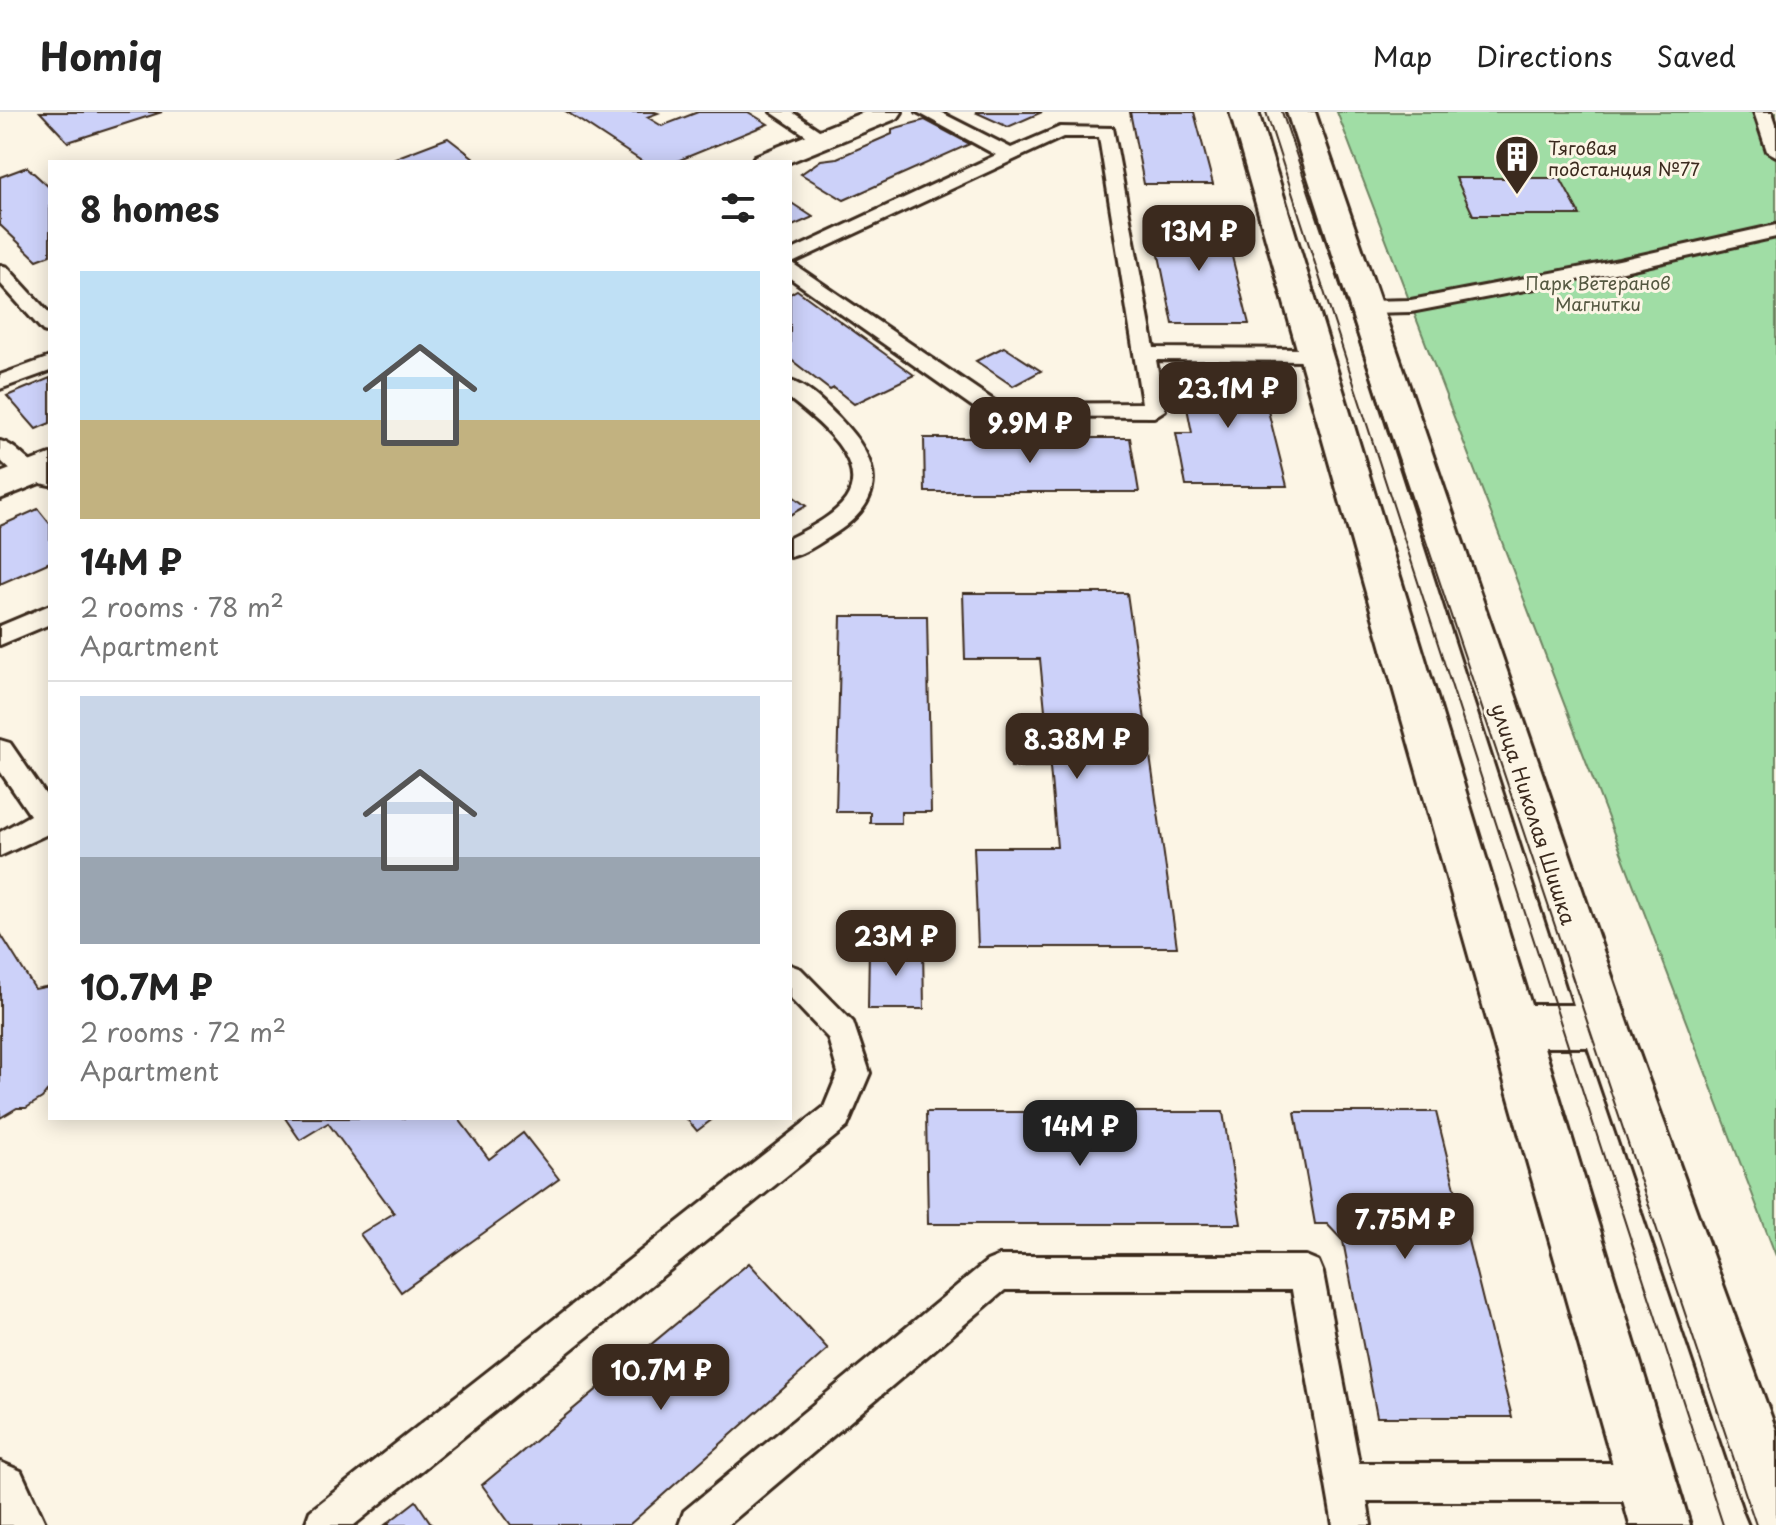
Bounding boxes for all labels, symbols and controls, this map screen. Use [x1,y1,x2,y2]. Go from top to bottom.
text: Homiq [40,27,162,84]
text: Map [1373,34,1432,77]
text: Directions [1476,34,1613,77]
text: Saved [1657,34,1736,77]
building icon: Тяговая подстанция №77 [1493,133,1541,196]
place label: Тяговая подстанция №77 [1548,134,1700,182]
text: 8 homes [80,182,220,234]
icon: filters [716,186,760,230]
pin: 13M ₽ [1143,205,1255,273]
text: 13M ₽ [1160,211,1238,250]
park label: Парк Ветеранов Магнитки [1525,269,1671,317]
icon: home [348,323,492,467]
pin: 23.1M ₽ [1154,362,1302,430]
text: 23.1M ₽ [1177,368,1279,407]
pin: 9.9M ₽ [965,397,1095,465]
text: 9.9M ₽ [988,403,1073,442]
text: 14M ₽ [80,535,182,587]
text: 2 rooms · 78 m² [80,587,284,626]
text: Apartment [80,626,219,665]
street label: улица Николая Шишка [1484,699,1584,929]
pin: 8.38M ₽ [1003,713,1151,781]
text: 8.38M ₽ [1024,719,1130,758]
icon: home [348,748,492,892]
pin: 23M ₽ [840,910,952,978]
text: 23M ₽ [854,916,938,955]
text: 10.7M ₽ [80,960,213,1012]
text: 2 rooms · 72 m² [80,1012,286,1051]
text: Apartment [80,1051,219,1090]
pin: 14M ₽ [1024,1100,1136,1168]
text: 14M ₽ [1041,1106,1119,1145]
pin: 7.75M ₽ [1331,1193,1479,1261]
text: 7.75M ₽ [1355,1199,1455,1238]
pin: 10.7M ₽ [587,1344,735,1412]
text: 10.7M ₽ [610,1350,712,1389]

